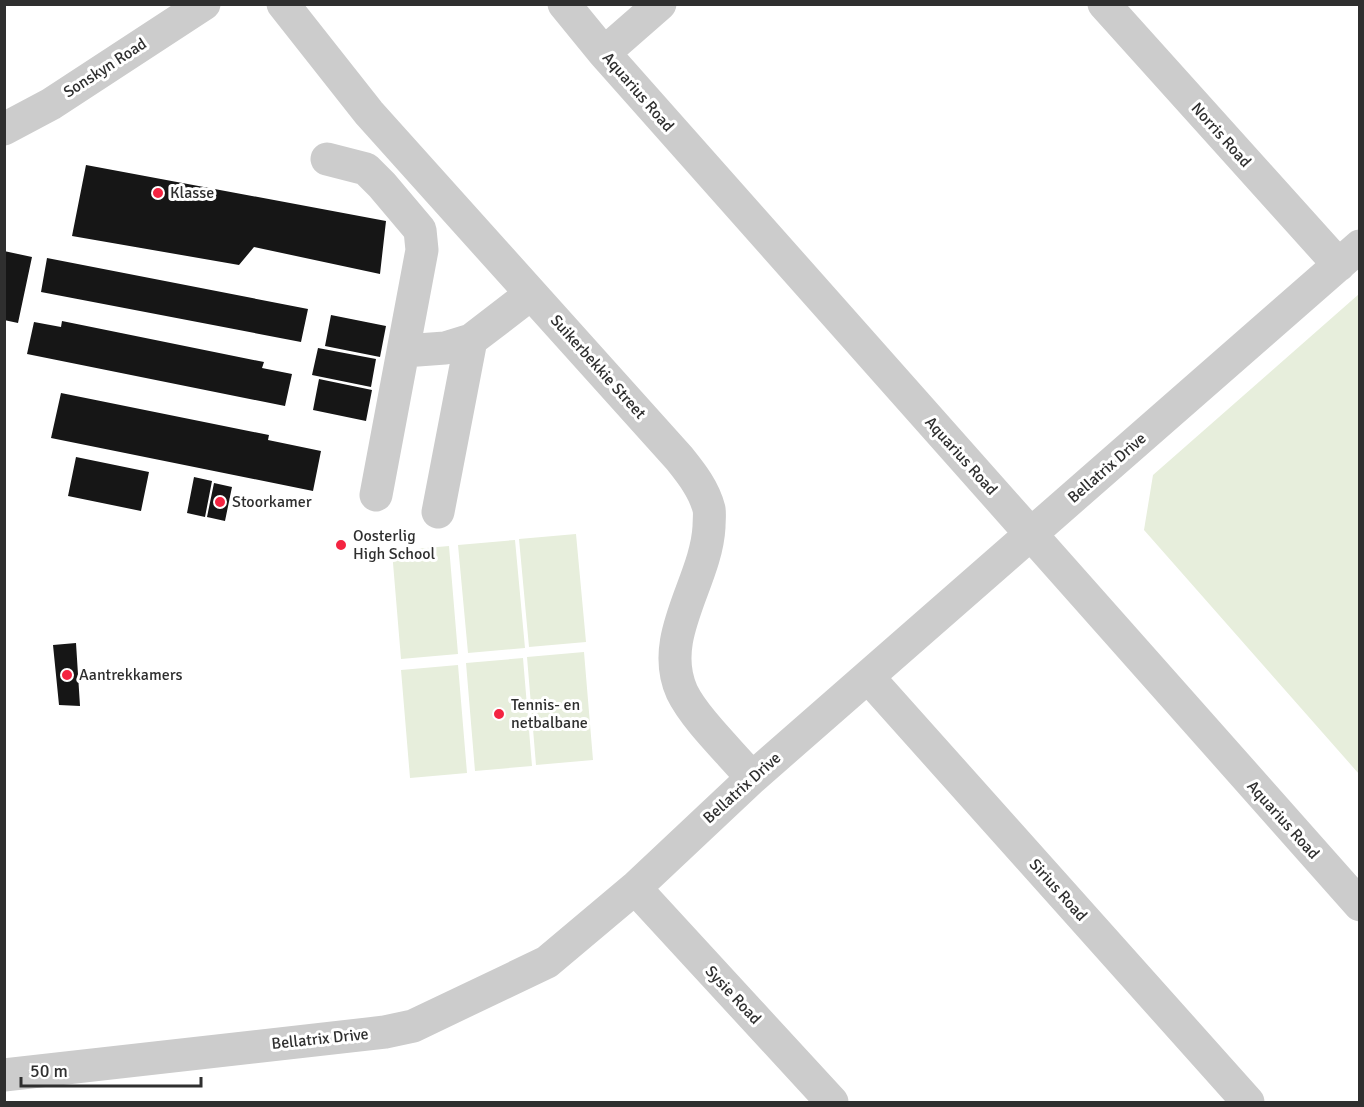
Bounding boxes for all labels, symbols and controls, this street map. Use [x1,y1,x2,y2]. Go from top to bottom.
street label: Sonskyn Road [60,34,150,102]
street label: Aquarius Road [598,48,678,136]
street label: Norris Road [1187,98,1255,172]
place label: Klasse [170,183,214,203]
marker: Klasse [151,186,165,200]
street label: Suikerbekkie Street [546,311,650,424]
street label: Aquarius Road [920,413,1002,499]
street label: Bellatrix Drive [1064,428,1150,508]
place label: Stoorkamer [232,492,312,512]
marker: Stoorkamer [213,495,227,509]
place label: Oosterlig High School [353,526,436,564]
marker: Oosterlig High School [334,538,348,552]
place label: Aantrekkamers [79,665,183,685]
marker: Aantrekkamers [60,668,74,682]
place label: Tennis- en netbalbane [511,695,588,733]
marker: Tennis- en netbalbane [492,707,506,721]
street label: Bellatrix Drive [699,748,785,828]
street label: Aquarius Road [1242,777,1324,863]
street label: Sirius Road [1025,855,1091,925]
street label: Sysie Road [701,961,765,1029]
street label: Bellatrix Drive [270,1024,370,1054]
scale bar [21,1050,201,1088]
text: 50 m [30,1060,68,1082]

